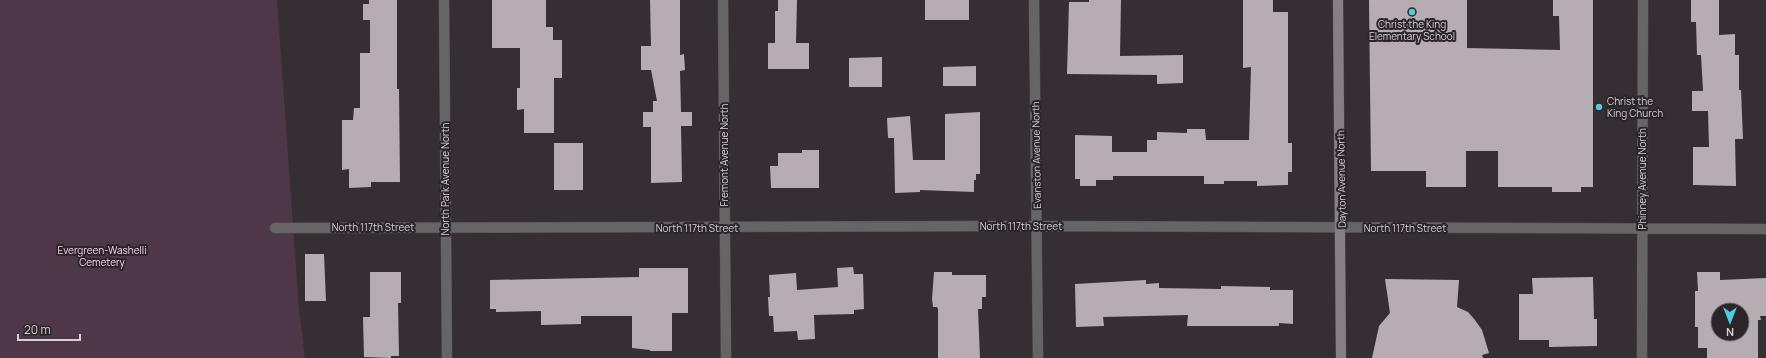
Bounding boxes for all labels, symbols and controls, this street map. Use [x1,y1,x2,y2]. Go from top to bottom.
marker: Christ the King Elementary School [1407,7,1417,17]
place label: Christ the King Elementary School [1369,17,1455,43]
place label: Christ the King Church [1607,94,1663,120]
street label: Evanston Avenue North [1028,101,1044,209]
marker: Christ the King Church [1594,102,1604,112]
street label: Fremont Avenue North [717,103,731,207]
street label: North Park Avenue North [438,123,452,235]
street label: Phinney Avenue North [1635,128,1649,230]
street label: Dayton Avenue North [1333,130,1349,228]
street label: North 117th Street [980,219,1062,233]
street label: North 117th Street [332,220,414,234]
street label: North 117th Street [656,221,738,235]
street label: North 117th Street [1364,221,1446,235]
park label: Evergreen-Washelli Cemetery [58,243,147,269]
north arrow [1710,302,1750,342]
scale bar [18,316,80,342]
text: 20 m [24,321,51,338]
text: N [1726,325,1734,340]

